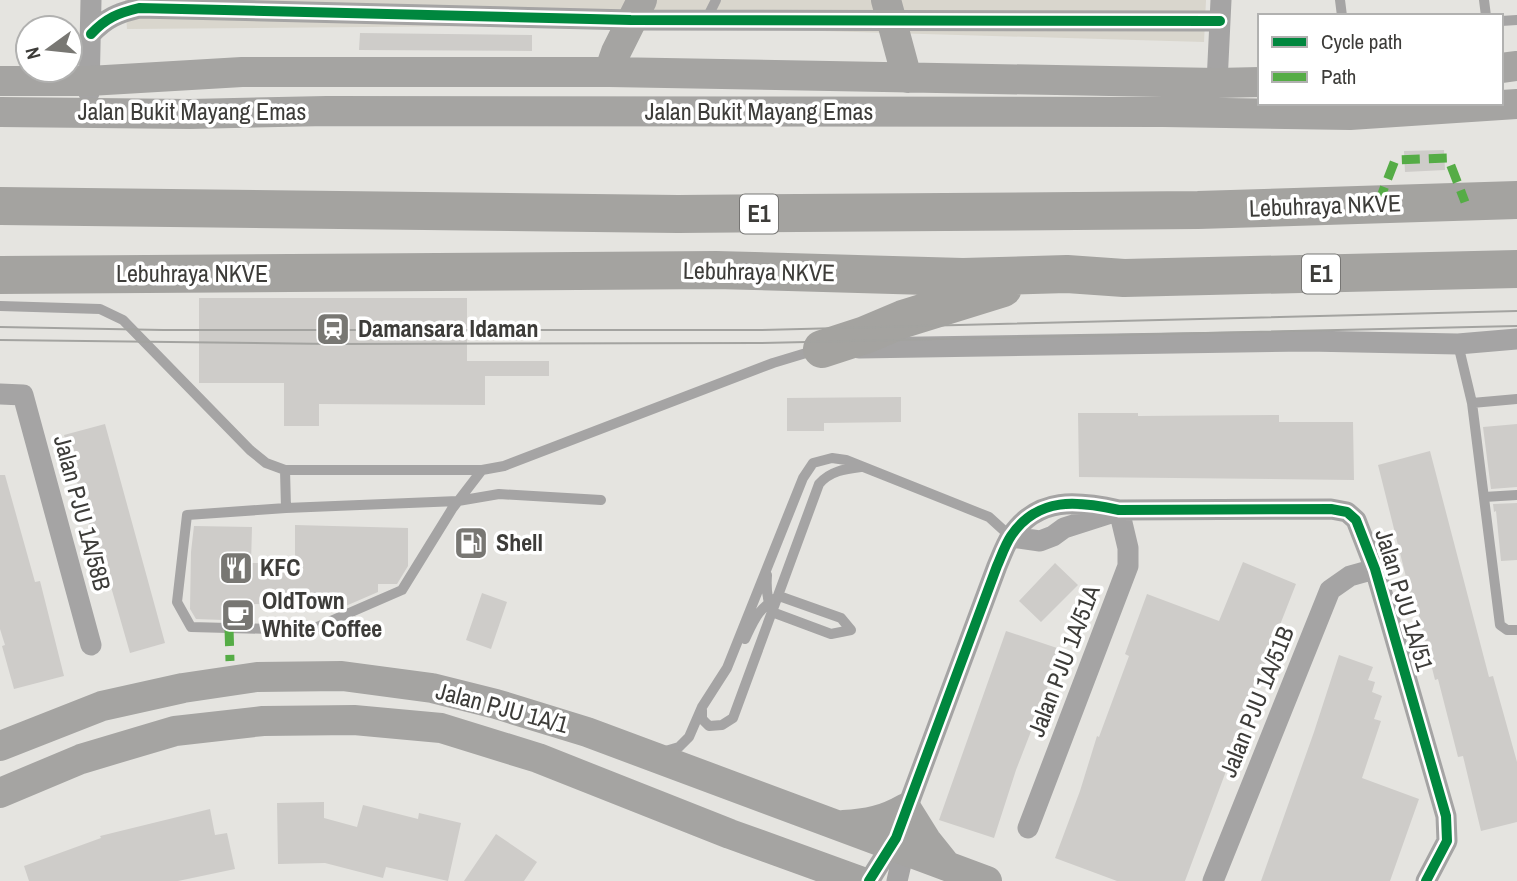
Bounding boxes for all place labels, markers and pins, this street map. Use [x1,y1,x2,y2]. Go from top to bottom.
station icon: Damansara Idaman [314,310,352,348]
place label: Damansara Idaman [358,312,538,344]
fuel station icon: Shell [452,524,490,562]
place label: Shell [496,526,543,558]
restaurant icon: KFC [217,549,255,587]
place label: KFC [260,551,300,583]
place label: OldTown White Coffee [262,584,382,644]
cafe icon: OldTown White Coffee [219,596,257,634]

